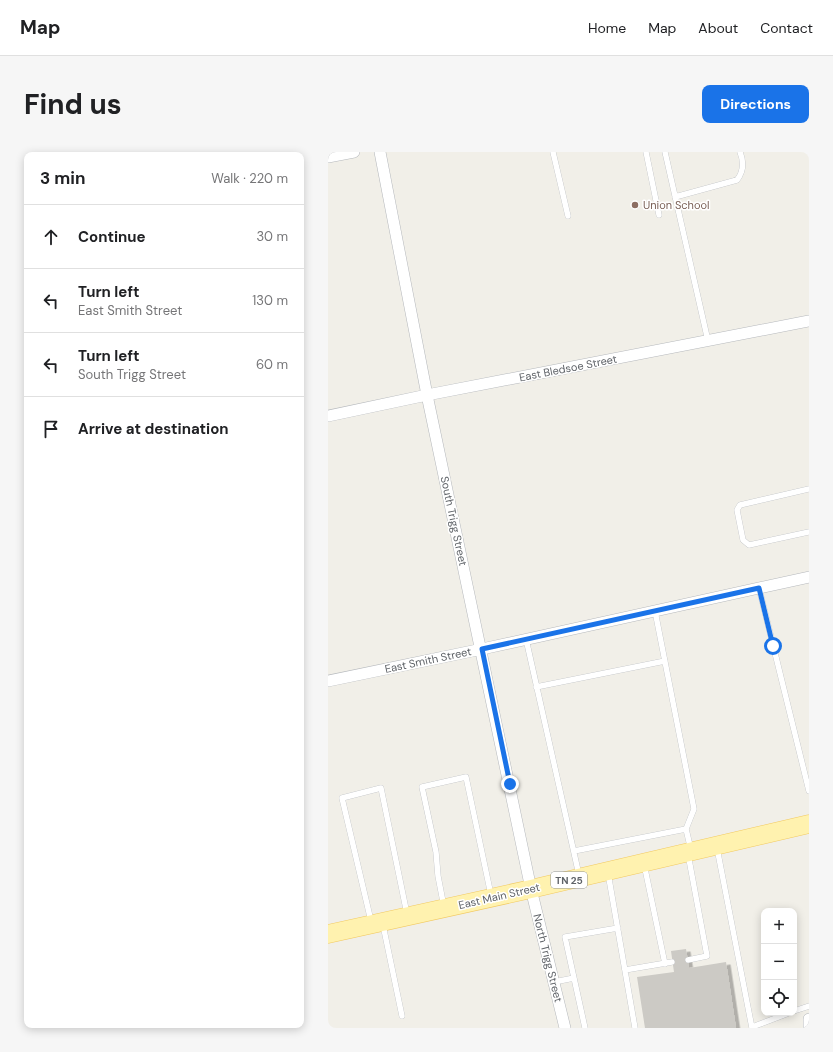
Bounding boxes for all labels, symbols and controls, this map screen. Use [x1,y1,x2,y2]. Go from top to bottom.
text: Map [20,15,60,40]
text: Home [588,19,626,37]
text: Map [648,19,676,37]
text: About [698,19,738,37]
text: Contact [760,19,813,37]
button: Directions [702,85,809,123]
text: Find us [24,86,122,123]
text: 3 min [40,167,85,189]
text: Walk · 220 m [211,170,288,187]
place label: Union School [643,198,709,212]
marker: Union School [630,200,640,210]
icon: ahead [40,226,62,248]
text: Continue [78,227,146,247]
text: 30 m [256,228,288,245]
text: Turn left [78,282,139,302]
icon: left [40,290,62,312]
text: 130 m [252,292,288,309]
text: East Smith Street [78,302,182,319]
text: Turn left [78,346,139,366]
street label: East Bledsoe Street [518,352,618,384]
icon: left [40,354,62,376]
text: 60 m [256,356,288,373]
text: South Trigg Street [78,366,186,383]
icon: arrive [40,418,62,440]
text: Arrive at destination [78,419,229,439]
street label: South Trigg Street [438,475,470,567]
route start [764,637,782,655]
street label: East Smith Street [383,644,473,676]
route end [501,775,519,793]
road number: TN 25 [551,872,587,888]
street label: East Main Street [457,880,541,912]
map controls [761,908,797,1016]
button: + [761,908,797,944]
street label: North Trigg Street [530,912,566,1004]
button: − [761,944,797,980]
button: locate [761,980,797,1016]

